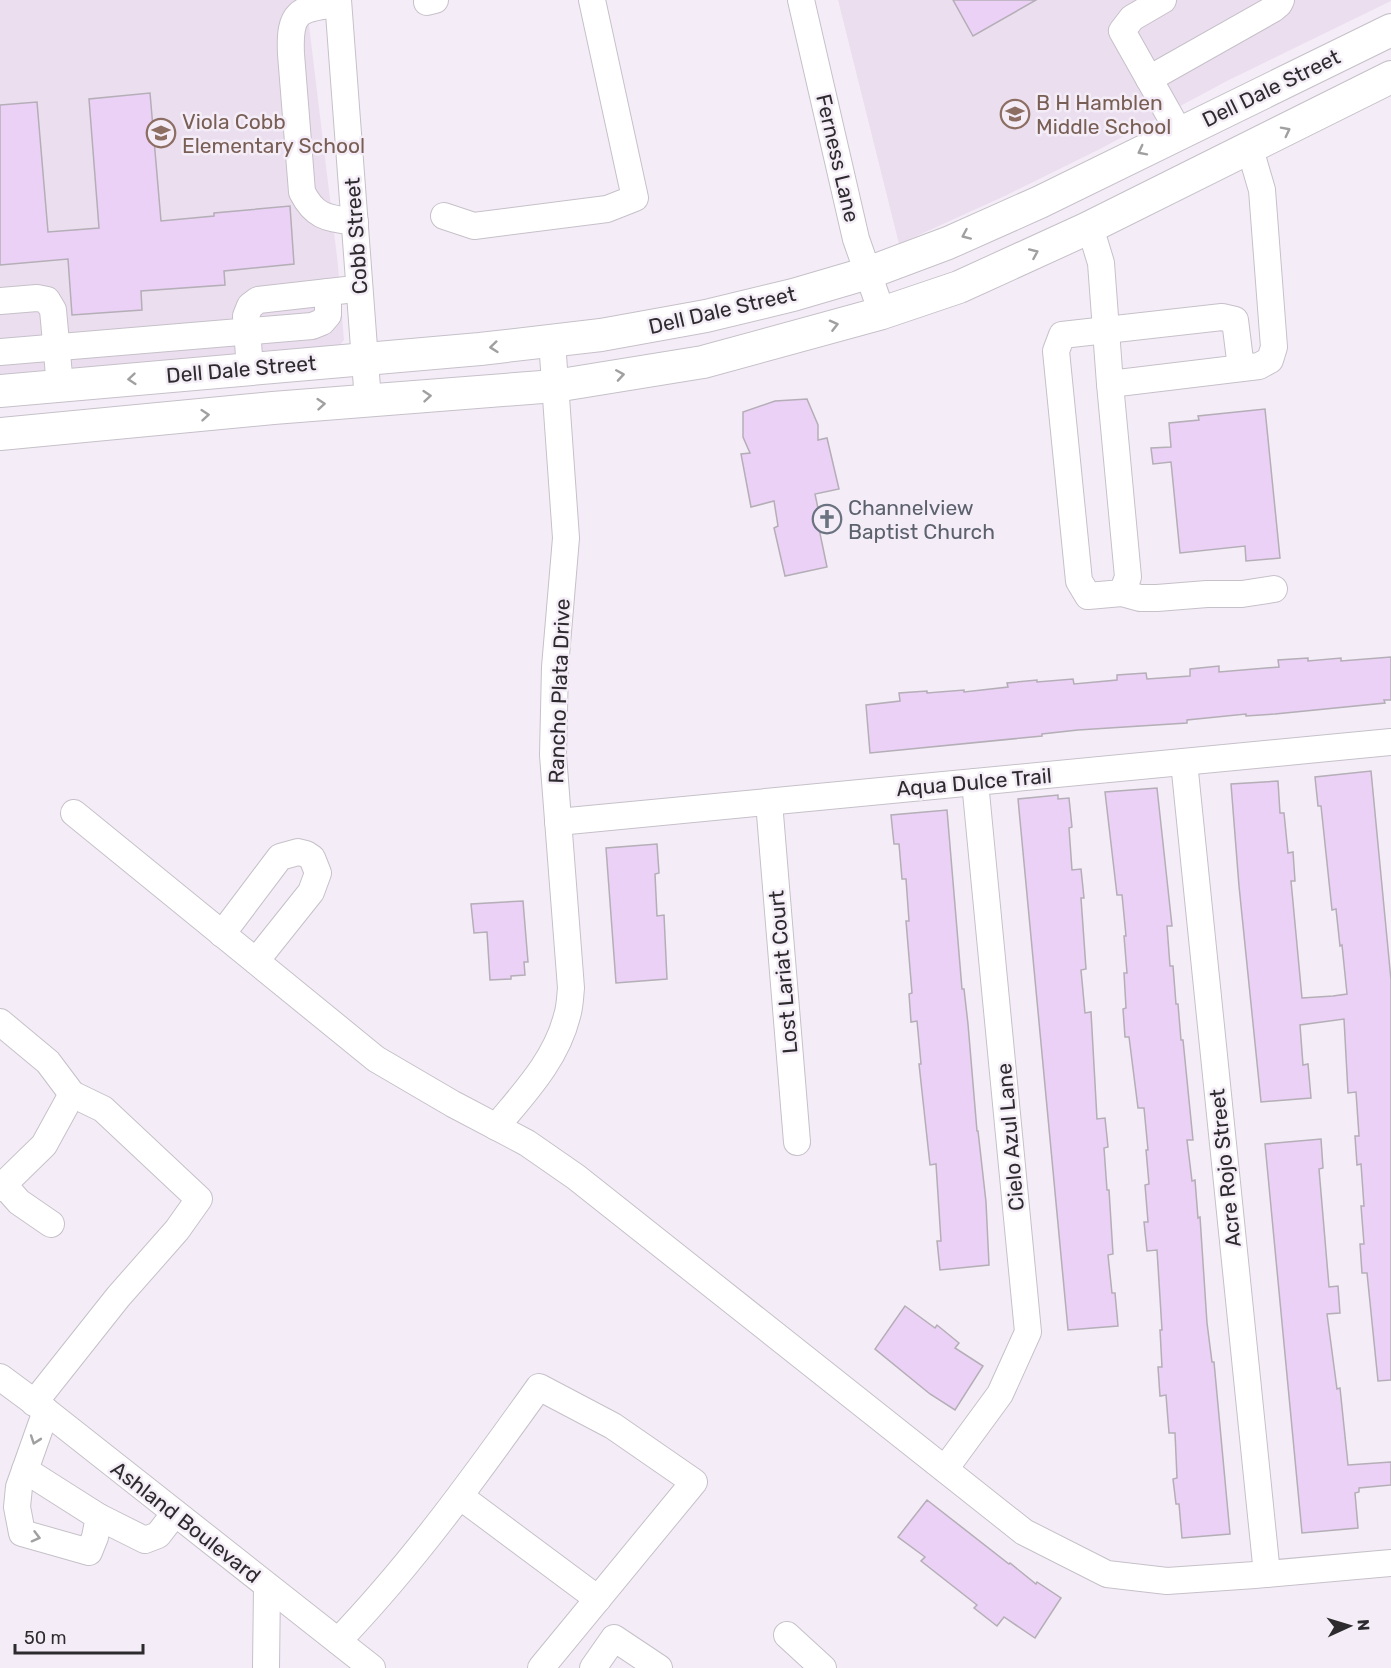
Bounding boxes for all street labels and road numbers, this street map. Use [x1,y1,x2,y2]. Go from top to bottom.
street label: Dell Dale Street [1198,44,1344,132]
street label: Ferness Lane [811,91,865,225]
street label: Cobb Street [339,177,373,295]
street label: Dell Dale Street [646,281,798,339]
street label: Dell Dale Street [165,350,317,388]
street label: Rancho Plata Drive [543,598,575,784]
street label: Aqua Dulce Trail [895,763,1053,801]
street label: Lost Lariat Court [763,889,803,1055]
street label: Cielo Azul Lane [991,1062,1029,1212]
street label: Acre Rojo Street [1204,1088,1246,1248]
street label: Ashland Boulevard [106,1456,266,1588]

